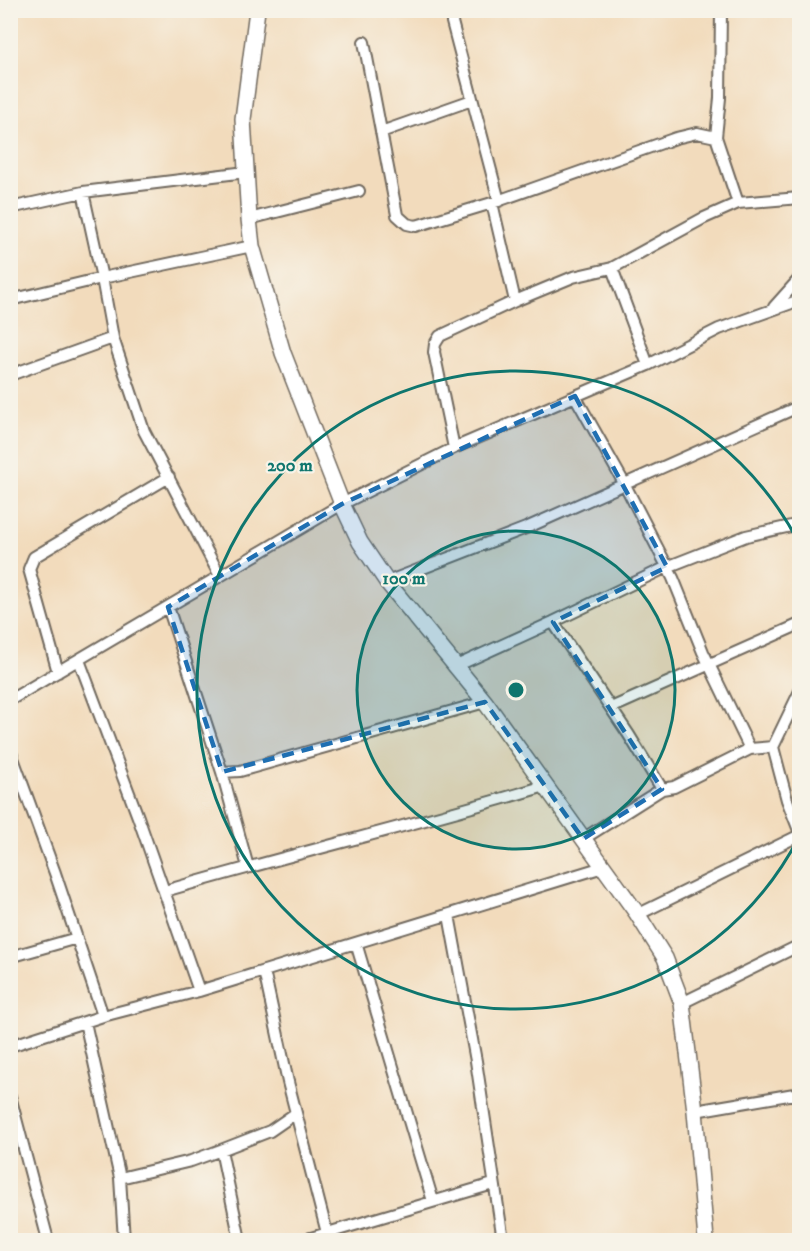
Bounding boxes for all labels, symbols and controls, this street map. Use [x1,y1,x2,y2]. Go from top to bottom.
text: 200 m [267,455,313,477]
text: 100 m [382,568,426,590]
centre of rings [506,680,526,700]

